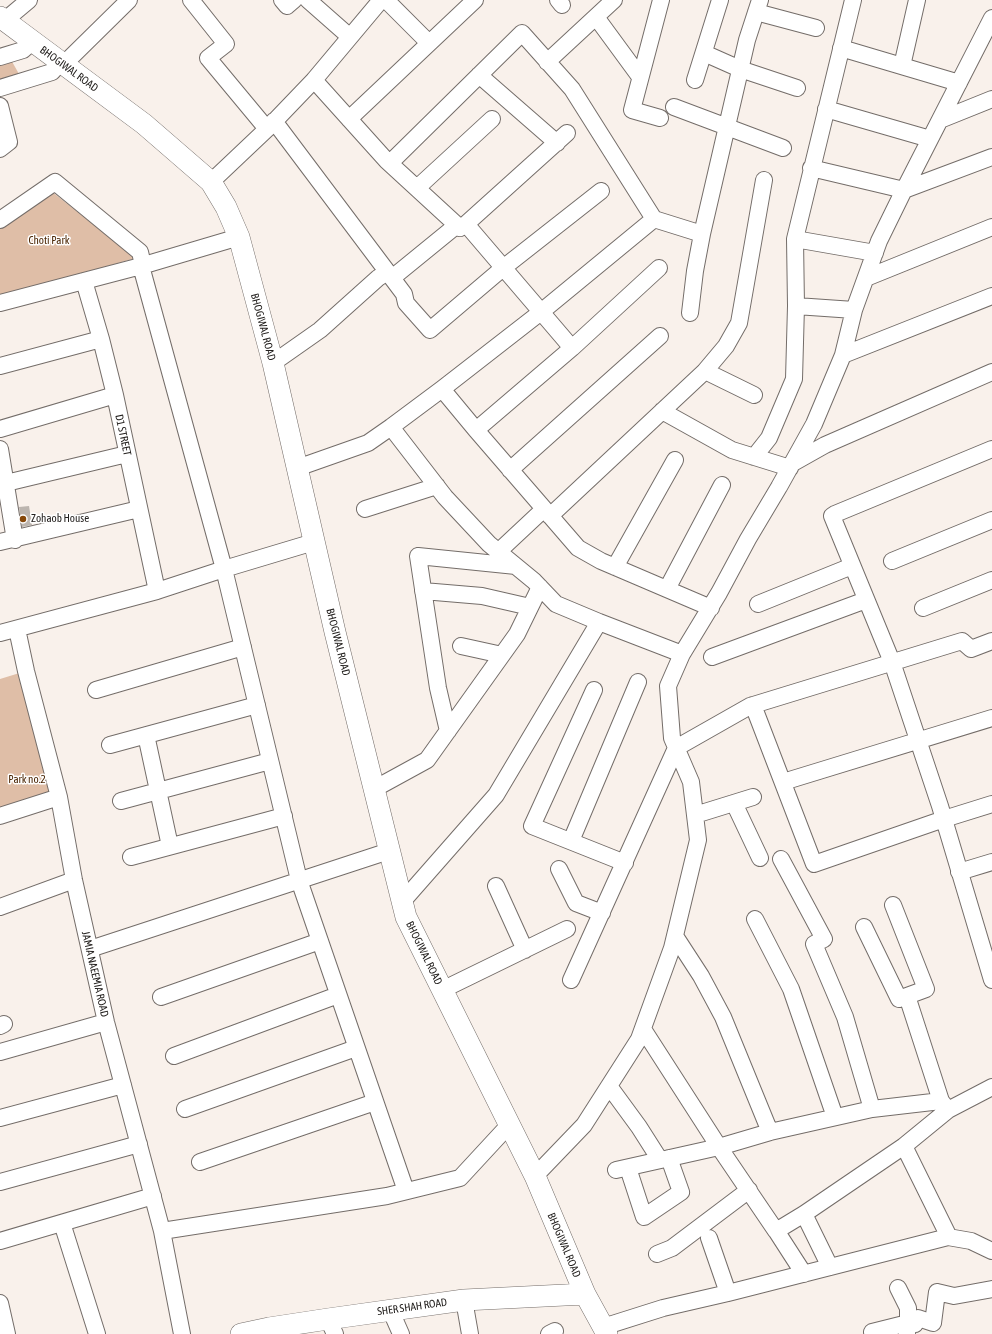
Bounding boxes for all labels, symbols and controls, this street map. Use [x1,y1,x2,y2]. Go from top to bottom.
street label: BHOGIWAL ROAD [37,43,101,95]
park label: Choti Park [28,234,70,248]
street label: BHOGIWAL ROAD [248,292,278,362]
street label: D1 STREET [112,413,134,457]
place label: Zohaob House [31,512,89,526]
marker: Zohaob House [18,514,28,524]
street label: BHOGIWAL ROAD [323,607,353,677]
park label: Park no.2 [8,773,46,787]
street label: BHOGIWAL ROAD [403,919,445,987]
street label: JAMIA NAEEMIA ROAD [79,930,111,1018]
street label: BHOGIWAL ROAD [544,1211,584,1279]
street label: SHER SHAH ROAD [376,1296,448,1318]

